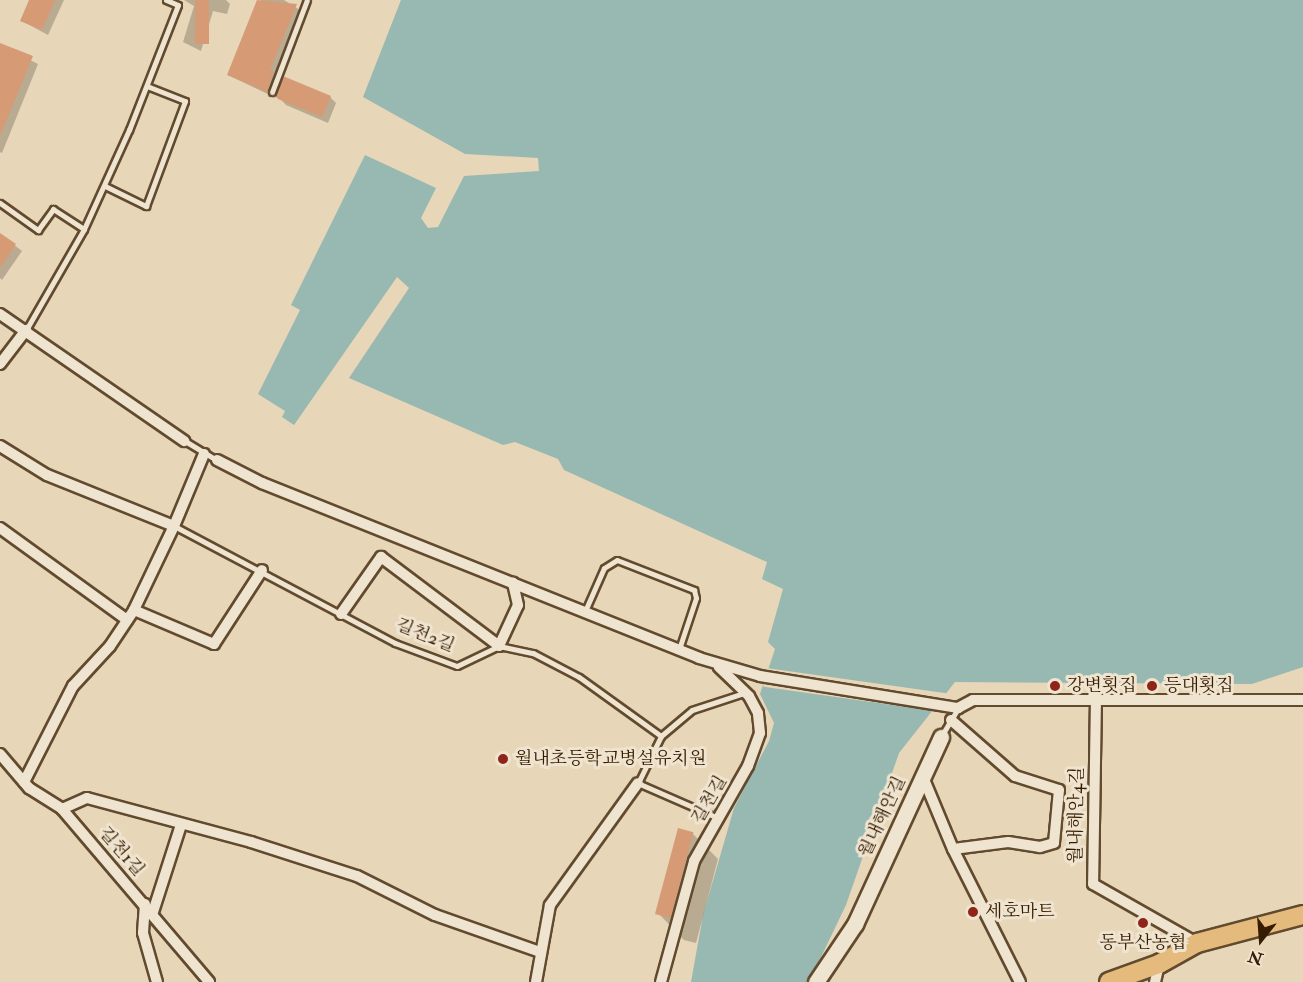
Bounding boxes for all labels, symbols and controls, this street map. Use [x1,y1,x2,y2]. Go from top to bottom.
street label: 길천2길 [393,615,457,657]
place label: 강변횟집 [1067,675,1137,697]
place label: 등대횟집 [1164,675,1234,697]
marker: 강변횟집 [1048,679,1062,693]
marker: 등대횟집 [1145,679,1159,693]
place label: 월내초등학교병설유치원 [515,748,706,770]
marker: 월내초등학교병설유치원 [496,752,510,766]
street label: 월내해안4길 [1065,766,1089,864]
street label: 길천길 [688,772,732,828]
street label: 월내해안길 [855,773,911,861]
street label: 길천1길 [94,823,148,881]
place label: 세호마트 [985,901,1055,923]
marker: 세호마트 [966,905,980,919]
north arrow [1231,910,1291,970]
marker: 동부산농협 [1136,916,1150,930]
place label: 동부산농협 [1100,932,1186,954]
text: N [1246,946,1266,969]

